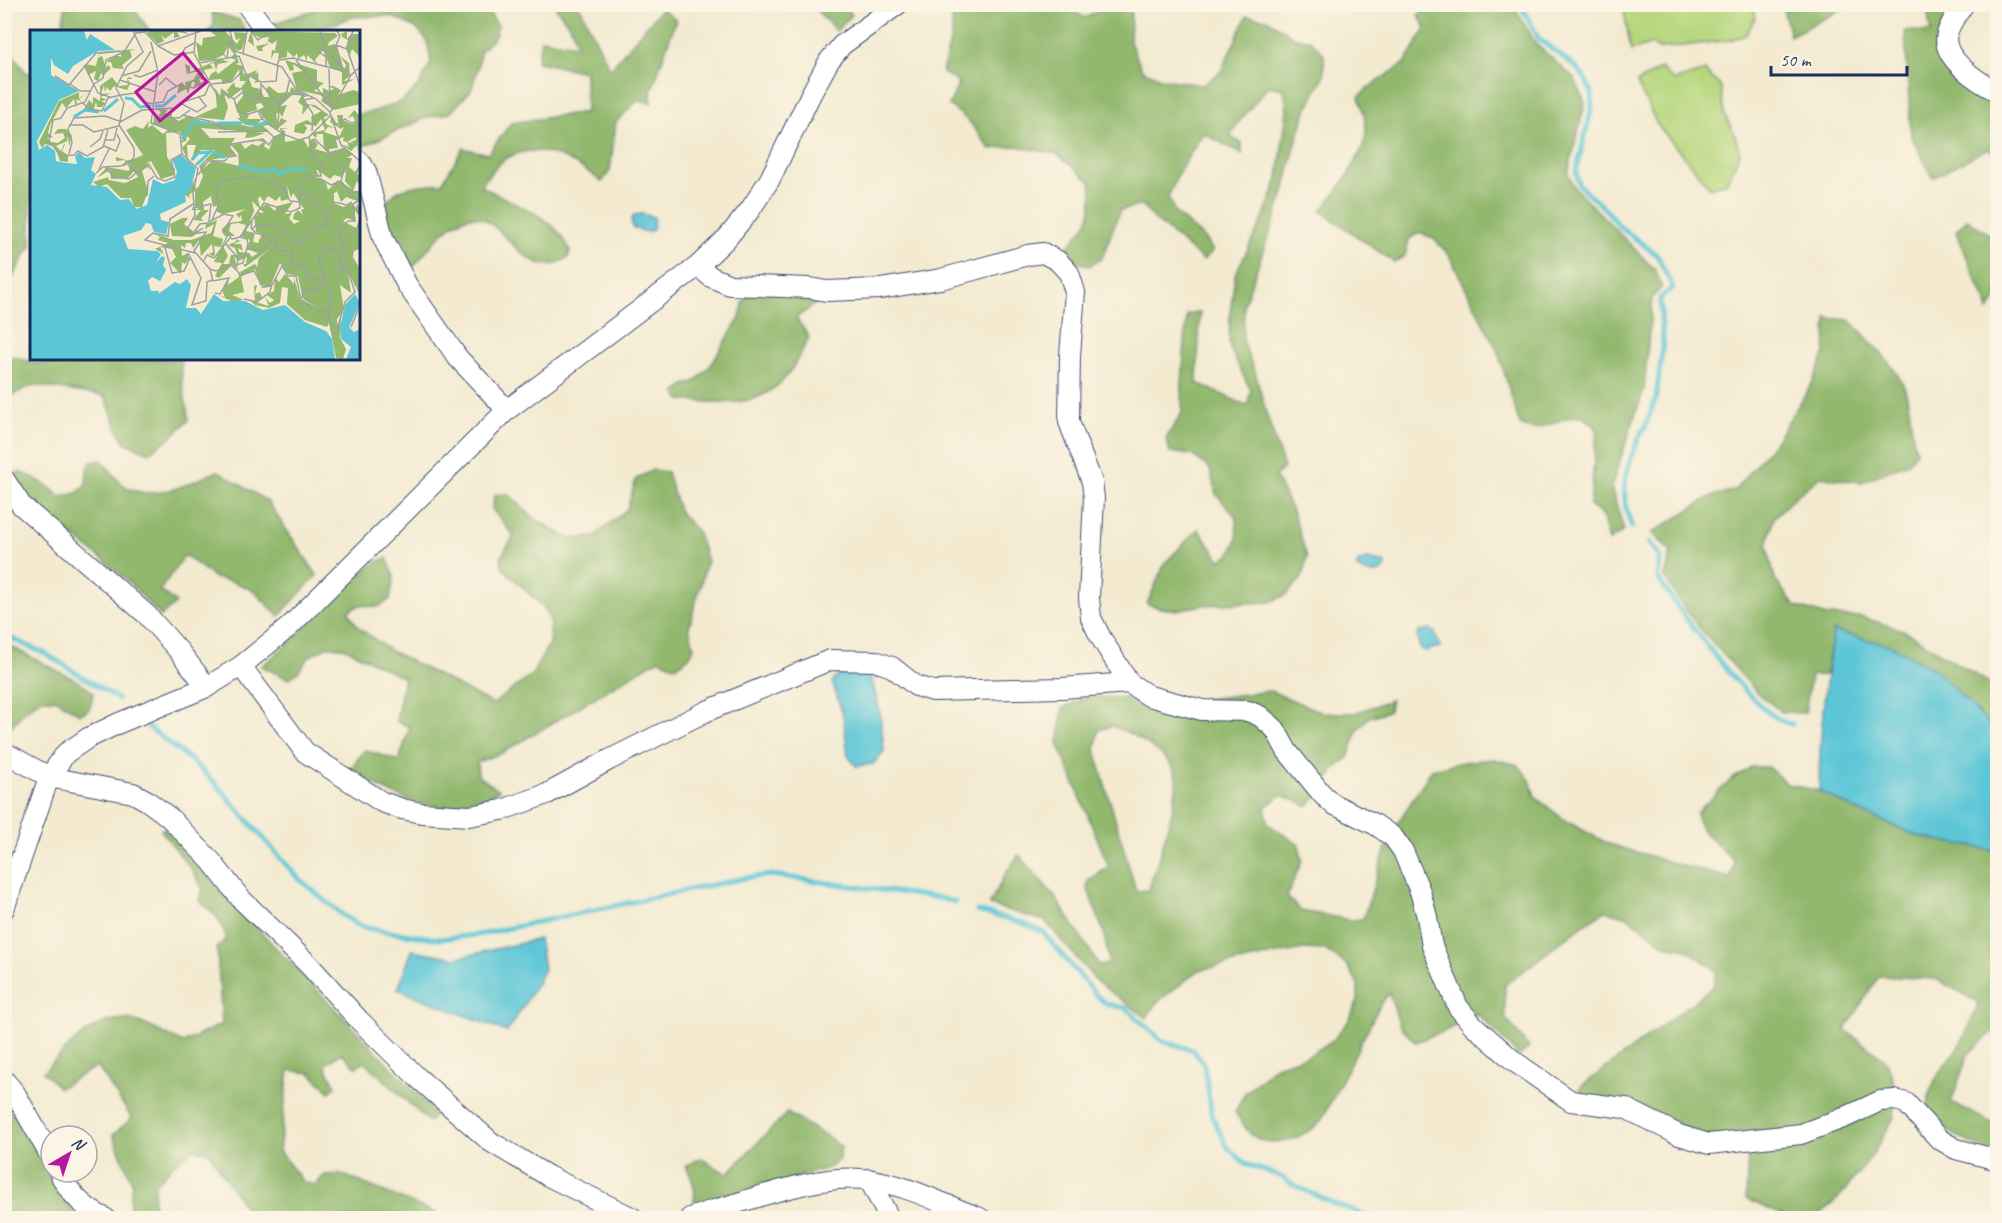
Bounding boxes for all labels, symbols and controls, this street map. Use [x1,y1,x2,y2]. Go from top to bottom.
inset map [30,30,360,360]
scale bar [1771,39,1908,77]
text: 50 m [1780,49,1813,71]
north arrow [39,1124,99,1184]
text: N [68,1132,90,1156]

